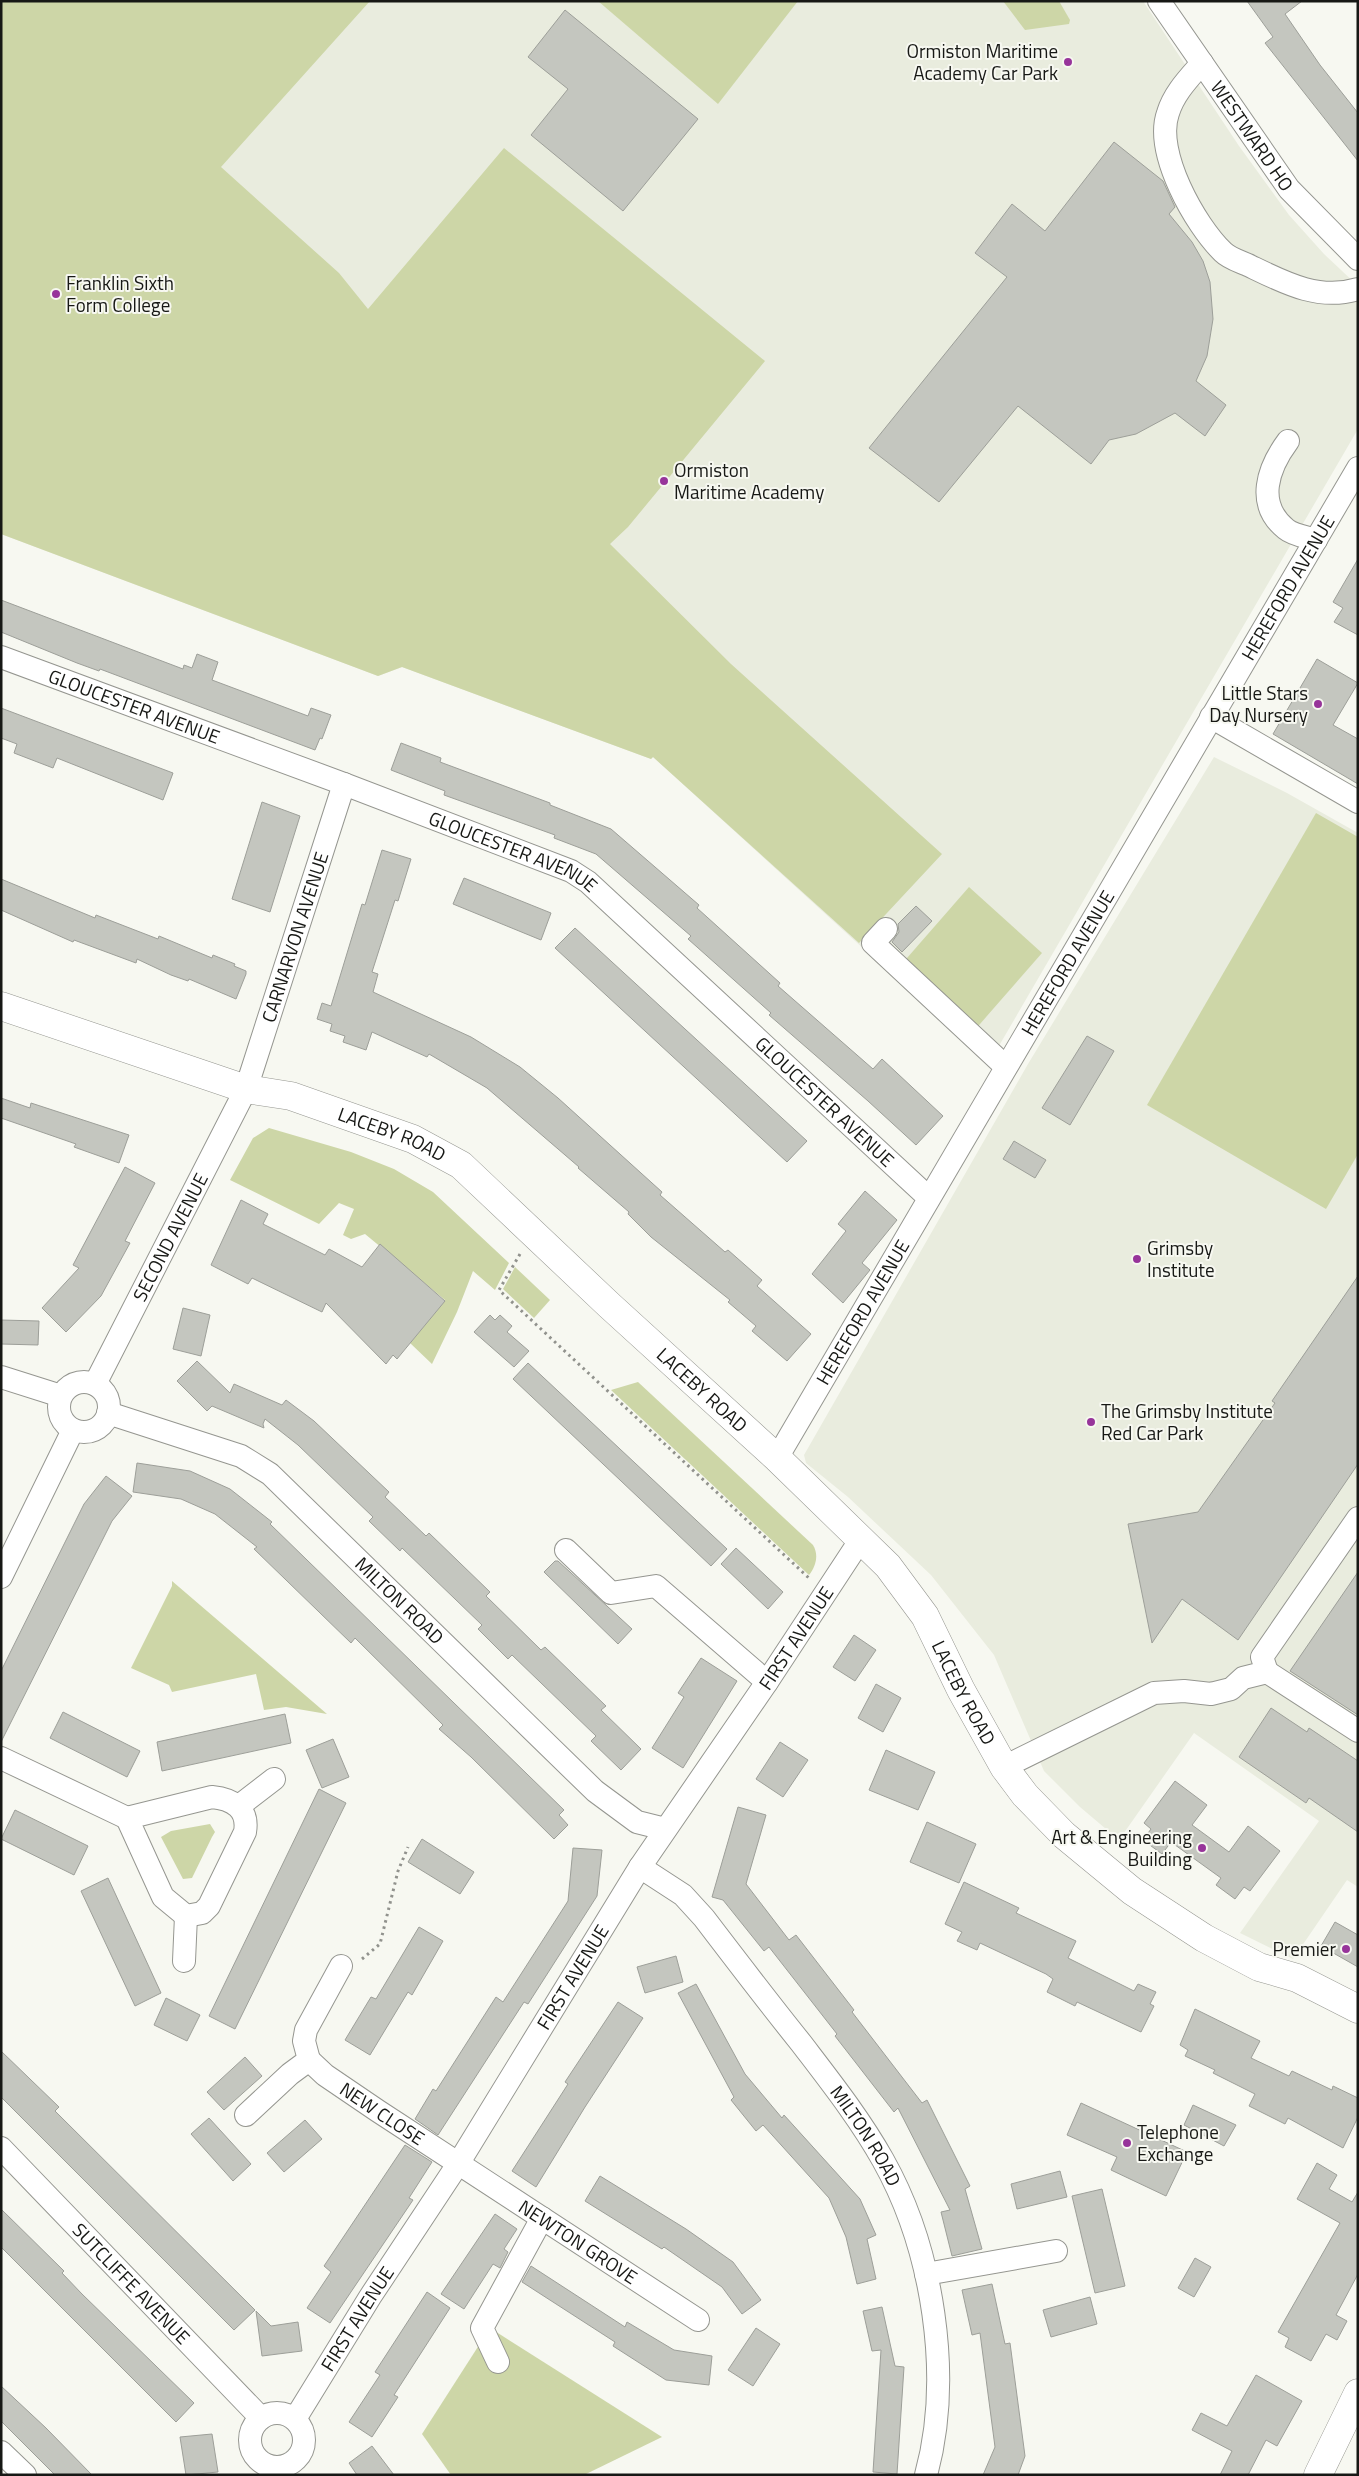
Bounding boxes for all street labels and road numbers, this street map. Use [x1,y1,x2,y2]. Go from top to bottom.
street label: WESTWARD HO [1204,74,1301,197]
street label: HEREFORD AVENUE [1233,509,1341,666]
street label: GLOUCESTER AVENUE [45,661,224,751]
street label: GLOUCESTER AVENUE [425,803,605,899]
street label: CARNARVON AVENUE [253,848,335,1026]
street label: HEREFORD AVENUE [1013,885,1121,1041]
street label: GLOUCESTER AVENUE [749,1029,901,1173]
street label: LACEBY ROAD [334,1099,451,1168]
street label: SECOND AVENUE [125,1168,215,1306]
street label: HEREFORD AVENUE [808,1234,916,1390]
street label: LACEBY ROAD [651,1340,755,1439]
street label: MILTON ROAD [349,1550,451,1651]
street label: FIRST AVENUE [751,1580,840,1696]
street label: LACEBY ROAD [925,1635,1004,1750]
street label: FIRST AVENUE [529,1918,616,2035]
street label: NEW CLOSE [334,2074,431,2152]
street label: MILTON ROAD [824,2079,909,2191]
street label: NEWTON GROVE [513,2192,644,2291]
street label: SUTCLIFFE AVENUE [66,2216,197,2350]
street label: FIRST AVENUE [313,2260,401,2376]

